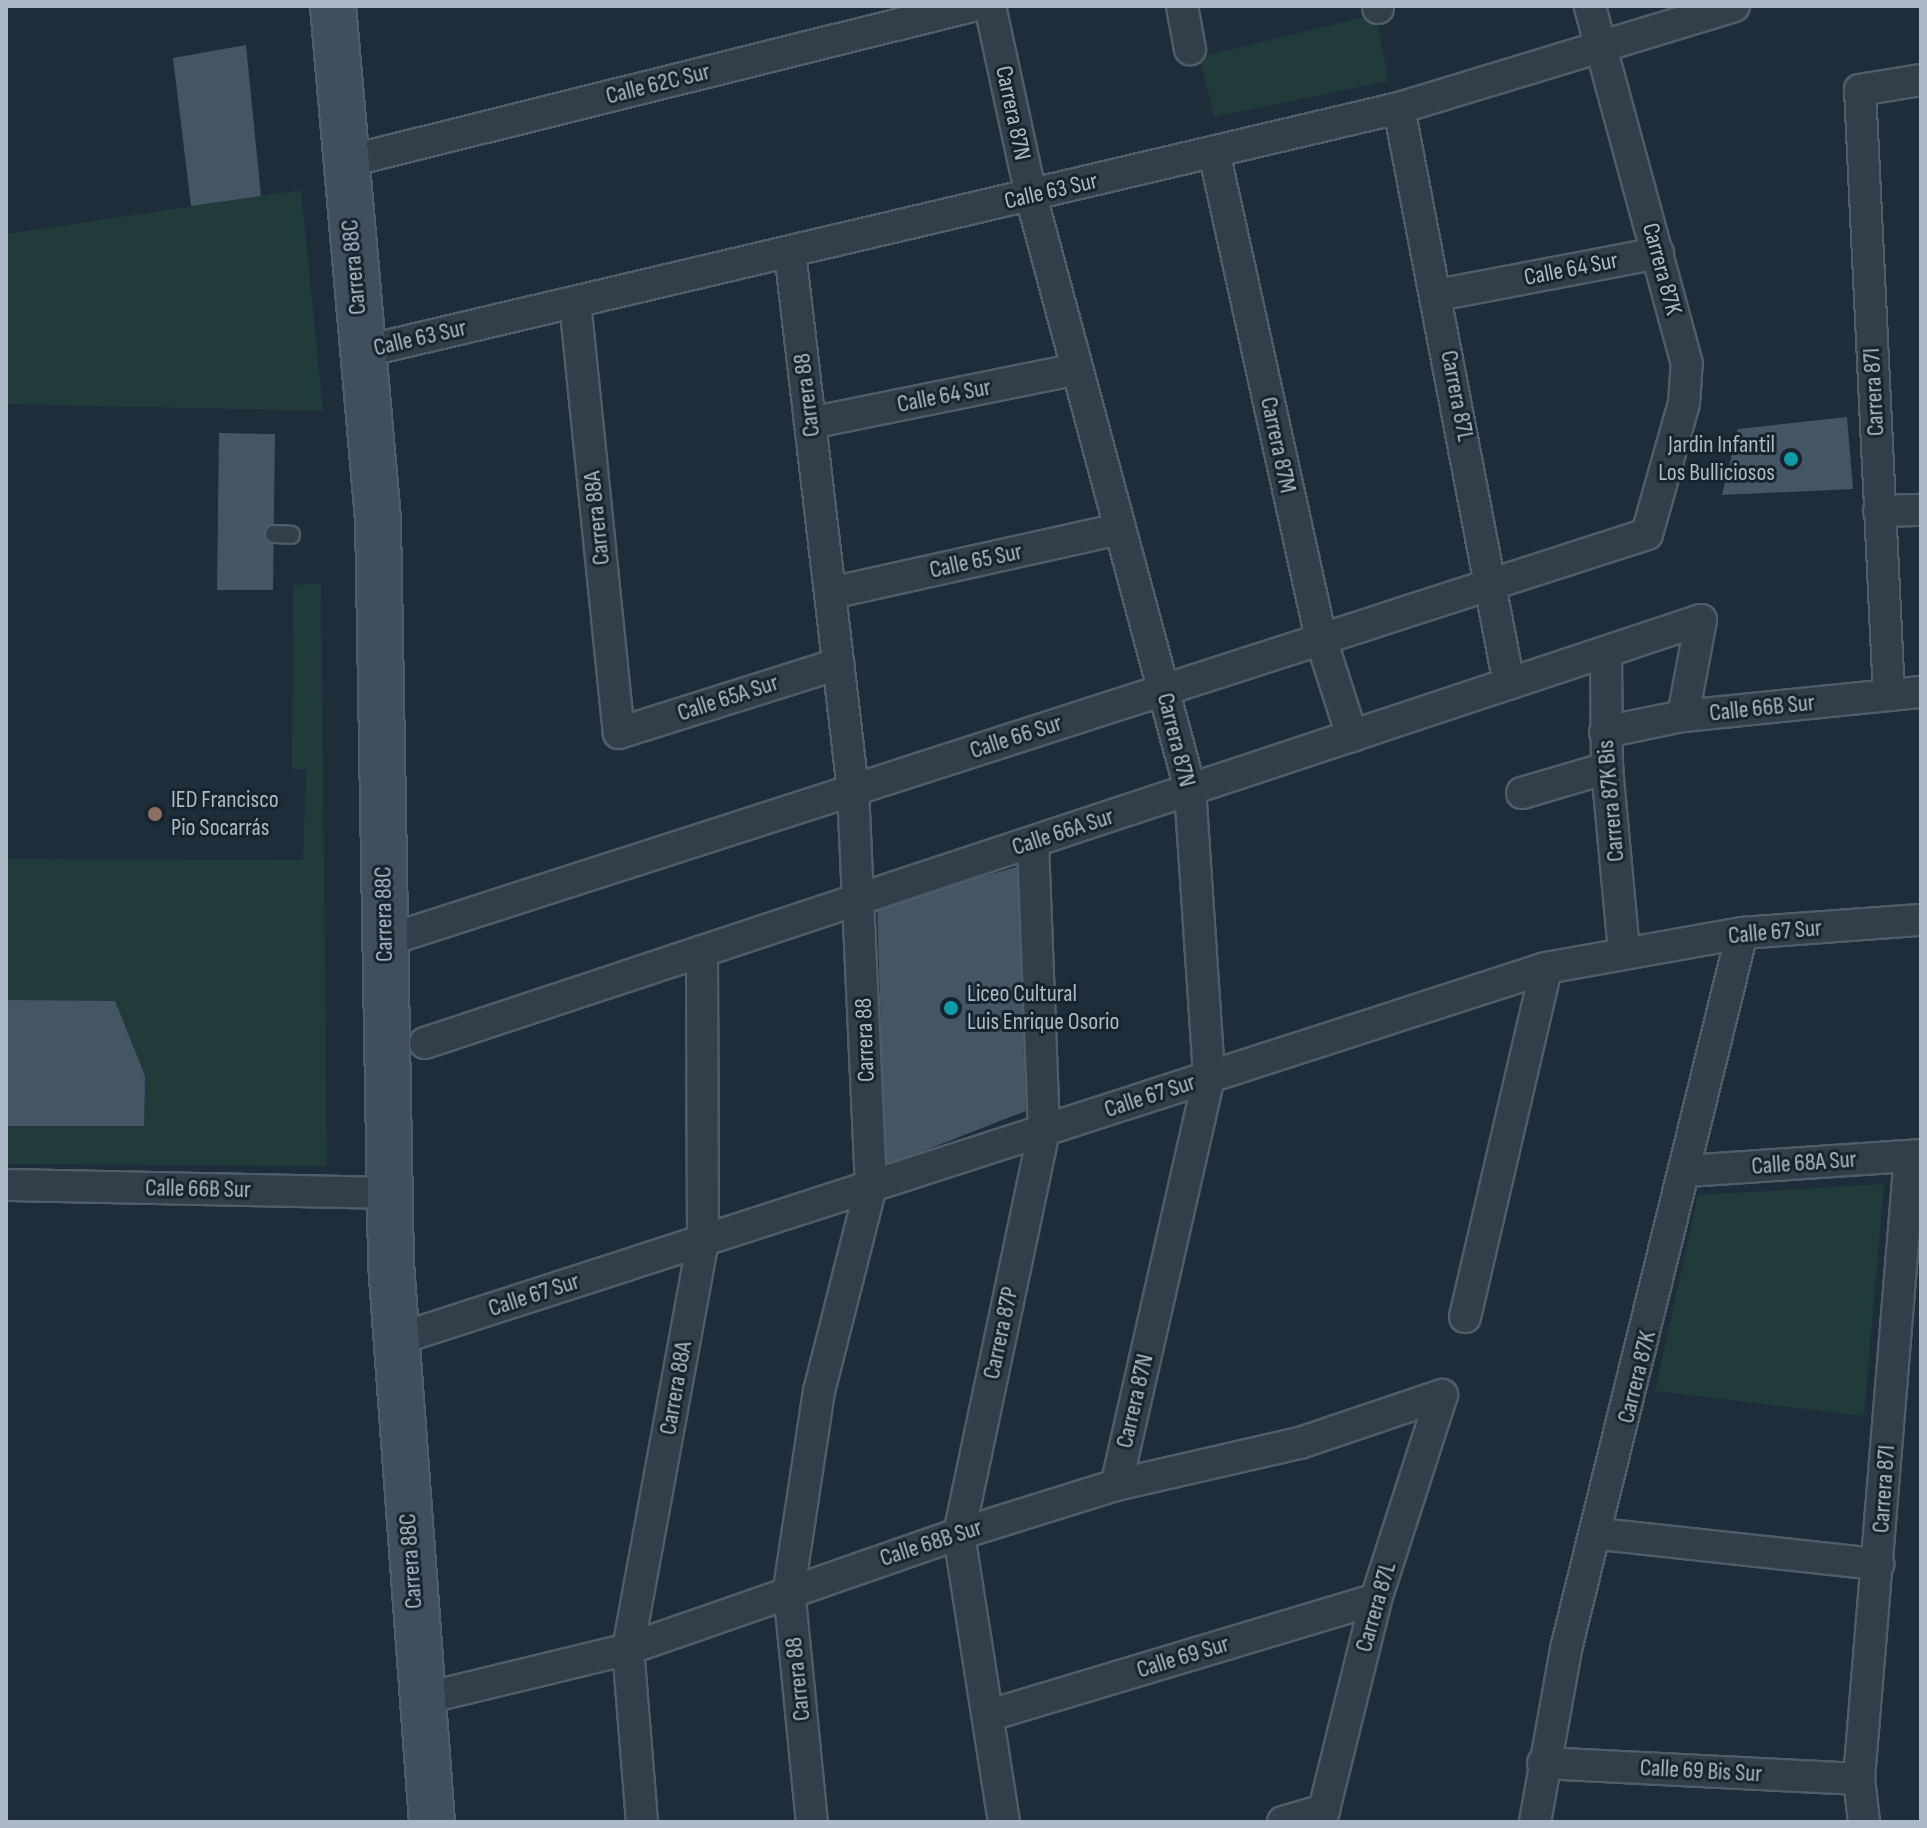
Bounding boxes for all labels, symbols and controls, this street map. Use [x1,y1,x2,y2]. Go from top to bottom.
street label: Calle 62C Sur [603,57,713,111]
street label: Carrera 87N [989,63,1037,163]
street label: Calle 63 Sur [1002,166,1100,216]
street label: Carrera 88C [335,218,373,316]
street label: Carrera 87K [1636,220,1688,318]
street label: Calle 64 Sur [1522,246,1620,292]
street label: Calle 63 Sur [371,313,469,363]
street label: Carrera 87I [1857,347,1891,437]
street label: Carrera 87L [1434,348,1480,444]
street label: Carrera 88 [788,351,826,439]
street label: Calle 64 Sur [895,373,993,419]
street label: Carrera 87M [1254,394,1302,496]
place label: Jardin Infantil Los Bulliciosos [1658,431,1775,487]
marker: Jardin Infantil Los Bulliciosos [1782,450,1800,468]
street label: Carrera 88A [578,470,616,566]
street label: Calle 65 Sur [927,537,1025,585]
street label: Calle 65A Sur [674,668,782,728]
street label: Calle 66B Sur [1708,688,1816,728]
street label: Carrera 87N [1150,690,1202,790]
street label: Calle 66 Sur [966,709,1066,765]
street label: Carrera 87K Bis [1591,739,1631,863]
place label: IED Francisco Pio Socarrás [171,786,279,842]
street label: Calle 66A Sur [1009,802,1117,862]
marker: IED Francisco Pio Socarrás [146,805,164,823]
street label: Carrera 88C [369,866,399,962]
street label: Calle 67 Sur [1727,914,1823,950]
place label: Liceo Cultural Luis Enrique Osorio [967,980,1120,1036]
street label: Carrera 88 [849,997,881,1083]
marker: Liceo Cultural Luis Enrique Osorio [942,999,960,1017]
street label: Calle 67 Sur [1101,1068,1199,1124]
street label: Calle 68A Sur [1751,1145,1857,1181]
street label: Calle 66B Sur [145,1174,251,1204]
street label: Calle 67 Sur [485,1267,583,1323]
street label: Carrera 87P [977,1284,1025,1382]
street label: Carrera 87K [1612,1328,1662,1426]
street label: Carrera 88A [654,1339,698,1437]
street label: Carrera 87N [1110,1351,1160,1451]
street label: Carrera 87I [1867,1444,1901,1534]
street label: Carrera 88C [393,1512,429,1610]
street label: Calle 68B Sur [876,1513,986,1573]
street label: Carrera 87L [1349,1559,1403,1655]
street label: Calle 69 Sur [1133,1629,1233,1685]
street label: Carrera 88 [779,1636,817,1722]
street label: Calle 69 Bis Sur [1639,1753,1763,1789]

